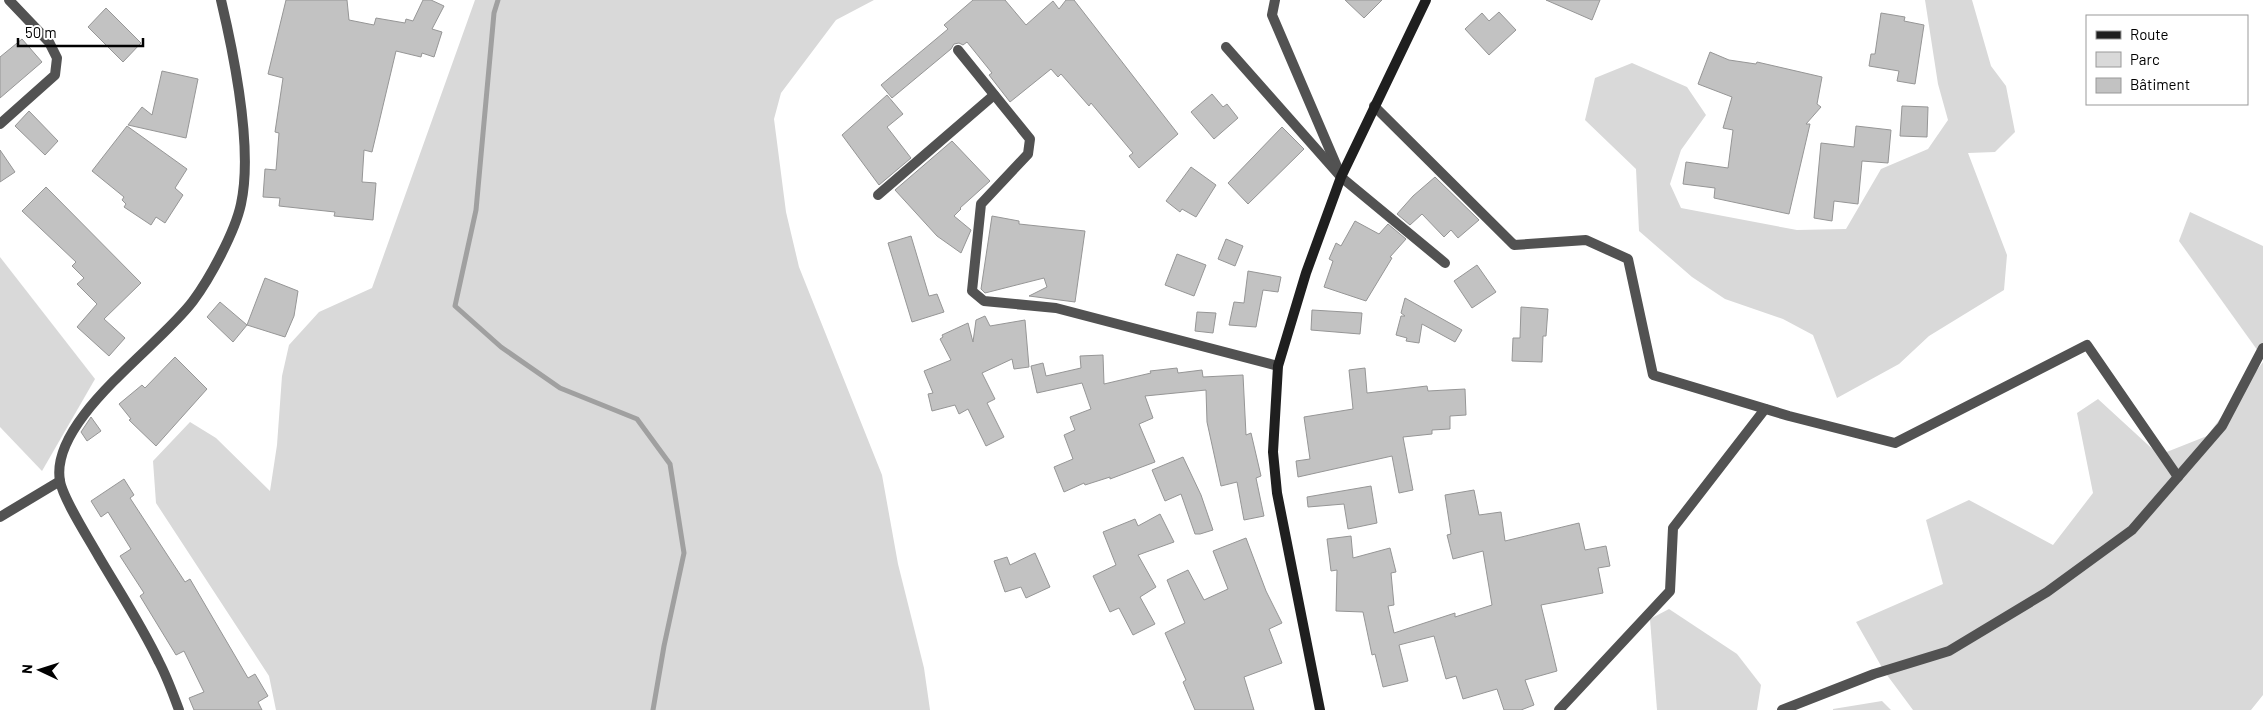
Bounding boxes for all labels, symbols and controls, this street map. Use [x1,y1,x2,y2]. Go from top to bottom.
scale bar [18,15,142,47]
legend [2086,15,2248,105]
text: 50 m [25,23,57,41]
text: Route [2130,25,2169,43]
text: Parc [2130,50,2160,68]
text: Bâtiment [2130,75,2190,93]
north arrow [15,645,65,695]
text: N [18,664,35,674]

